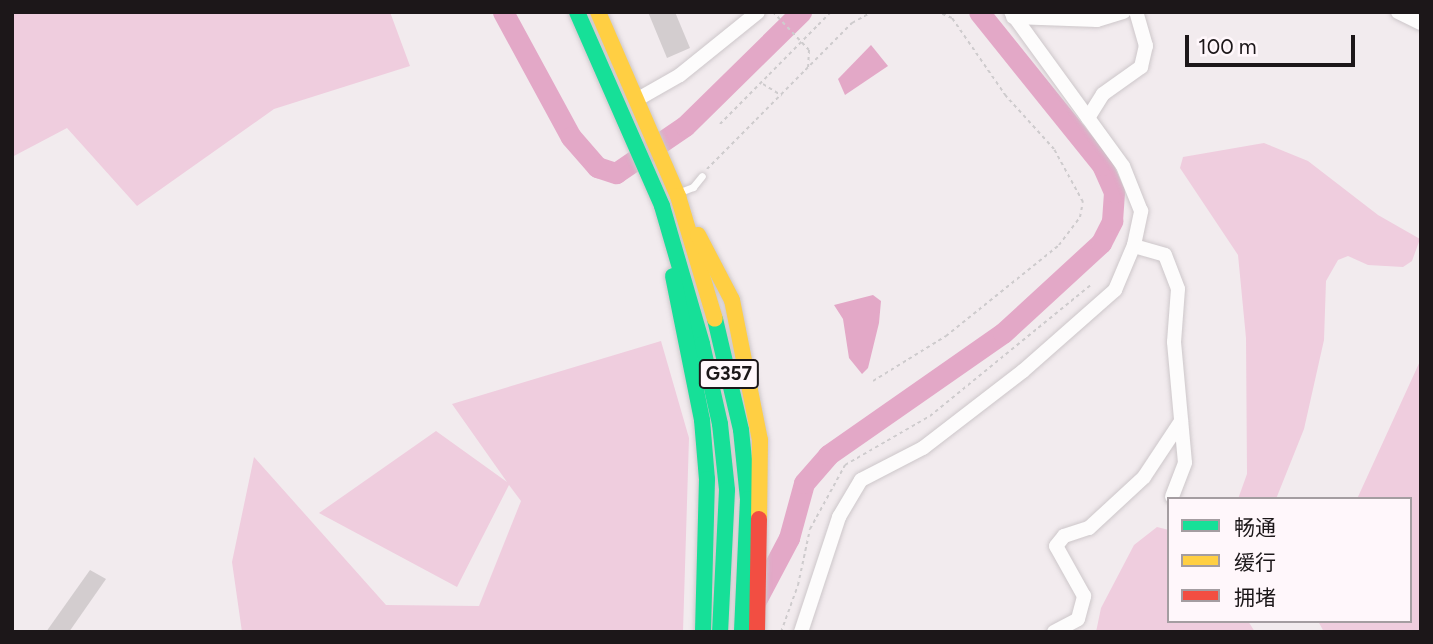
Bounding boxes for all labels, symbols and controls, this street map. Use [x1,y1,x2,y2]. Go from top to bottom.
scale bar [1188,21,1358,65]
text: 100 m [1198,34,1257,59]
road number: G357 [698,358,760,390]
legend [1167,497,1412,623]
text: 畅通 [1234,515,1276,540]
text: 缓行 [1234,550,1276,575]
text: 拥堵 [1234,585,1276,610]

